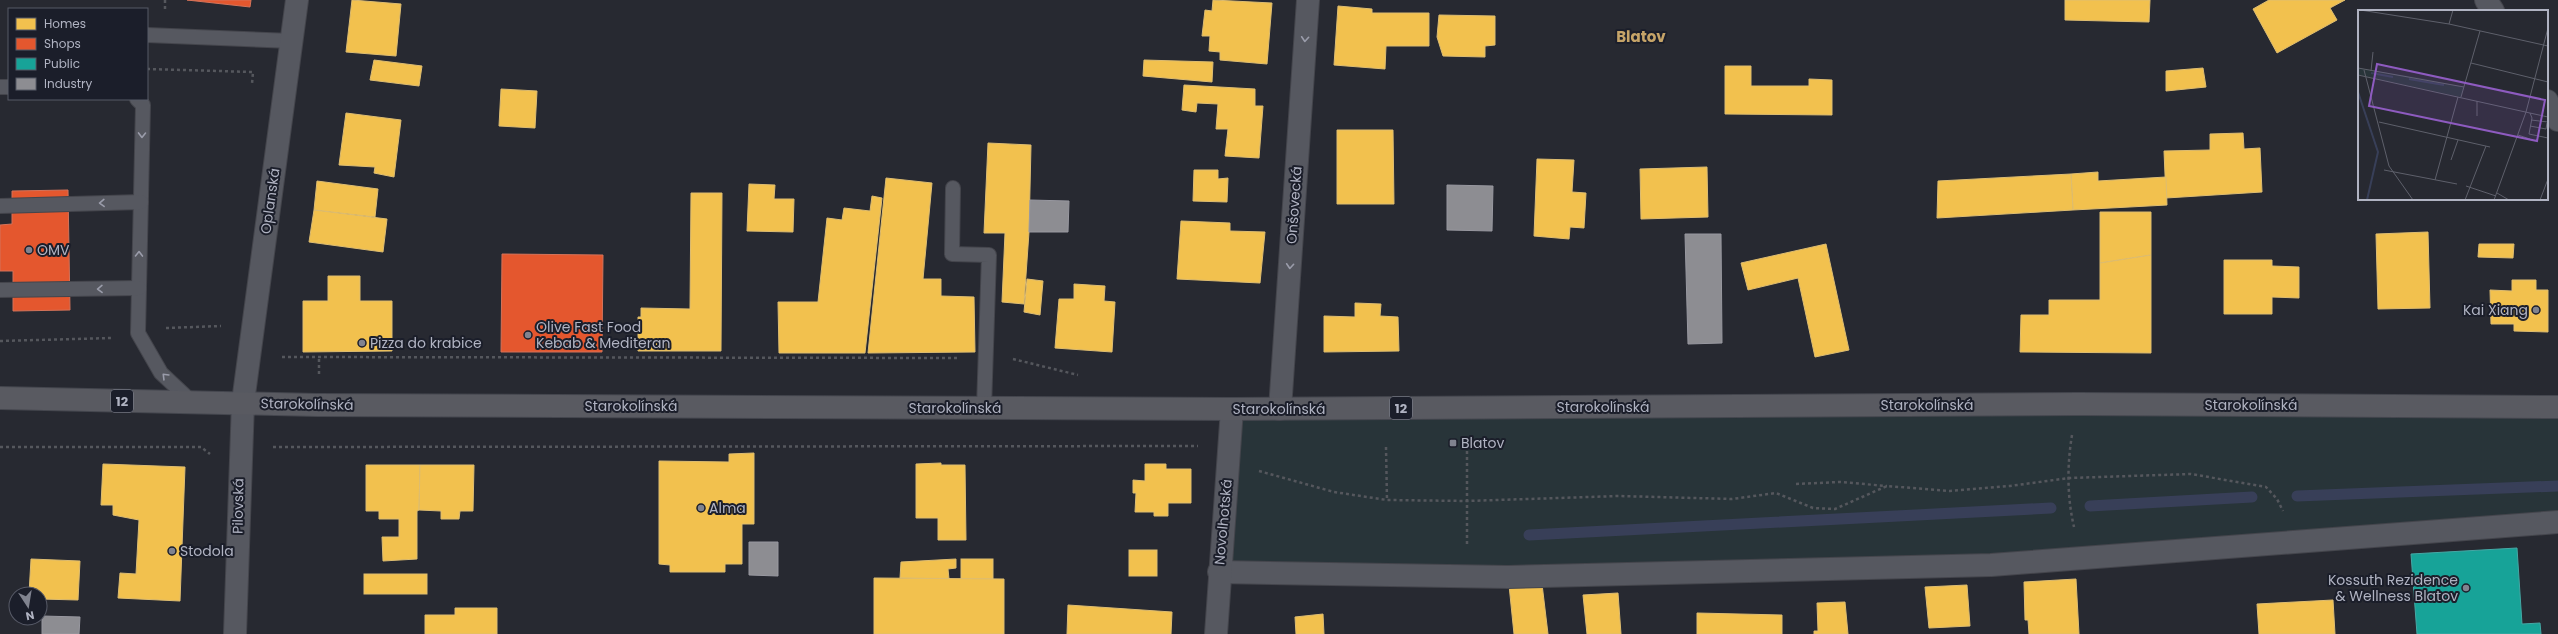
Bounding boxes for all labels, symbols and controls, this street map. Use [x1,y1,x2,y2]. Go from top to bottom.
legend [8,8,148,100]
inset map [2358,10,2548,200]
text: Homes [44,15,86,32]
district label: Blatov [1616,26,1666,47]
text: Shops [44,35,81,52]
one-way arrow [1301,36,1309,42]
text: Public [44,55,80,72]
text: Industry [44,75,93,92]
one-way arrow [138,132,147,138]
street label: Onšovecká [1281,165,1307,245]
street label: Oplanská [255,167,285,235]
one-way arrow [99,199,105,207]
place label: OMV [37,240,70,260]
marker: OMV [24,245,34,255]
one-way arrow [135,251,144,257]
one-way arrow [1285,263,1294,269]
one-way arrow [97,285,103,293]
place label: Kai Xiang [2463,300,2528,320]
marker: Kai Xiang [2531,305,2541,315]
place label: Olive Fast Food Kebab & Mediteran [536,317,670,353]
marker: Olive Fast Food Kebab & Mediteran [523,330,533,340]
place label: Pizza do krabice [370,333,482,353]
marker: Pizza do krabice [357,338,367,348]
one-way arrow [162,373,170,381]
road number: 12 [111,390,133,412]
street label: Starokolínská [260,393,354,415]
street label: Starokolínská [1881,395,1973,415]
street label: Starokolínská [2205,395,2297,415]
street label: Starokolínská [585,396,677,416]
road number: 12 [1390,397,1412,419]
street label: Starokolínská [1557,397,1649,417]
street label: Starokolínská [909,398,1001,418]
street label: Starokolínská [1233,399,1325,419]
place label: Blatov [1461,433,1505,453]
marker: Blatov [1448,438,1458,448]
street label: Pilovská [228,478,248,534]
street label: Novolhotská [1209,478,1237,566]
place label: Alma [709,498,746,518]
marker: Alma [696,503,706,513]
place label: Stodola [180,541,234,561]
marker: Stodola [167,546,177,556]
place label: Kossuth Rezidence & Wellness Blatov [2328,570,2458,606]
marker: Kossuth Rezidence & Wellness Blatov [2461,583,2471,593]
north arrow [8,586,48,626]
text: N [24,607,36,624]

